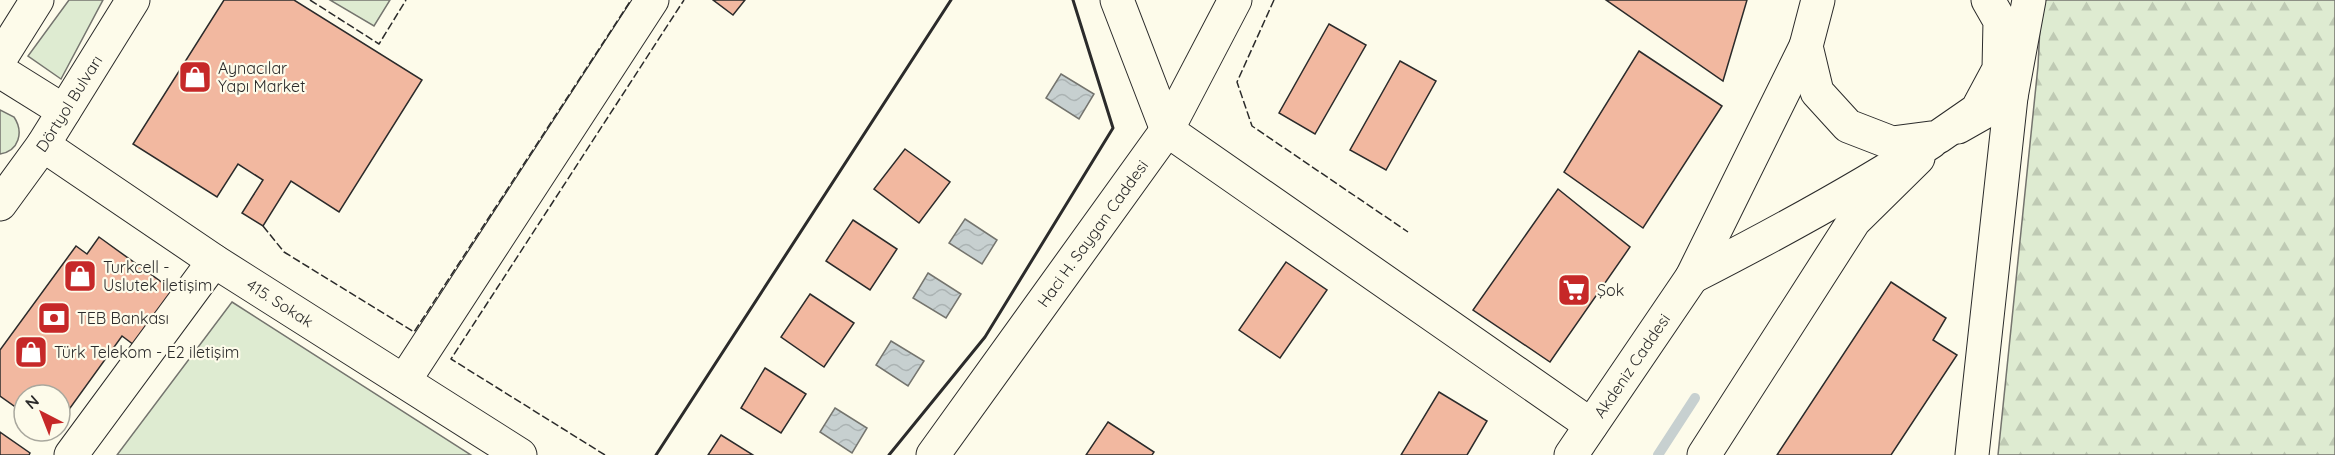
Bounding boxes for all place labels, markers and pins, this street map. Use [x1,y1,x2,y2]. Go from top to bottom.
place label: Aynacılar Yapı Market [218,58,305,96]
shop icon: Aynacılar Yapı Market [177,59,213,95]
place label: Turkcell - Uslutek iletişim [103,257,212,295]
shop icon: Turkcell - Uslutek iletişim [62,258,98,294]
supermarket icon: Şok [1556,272,1592,308]
place label: Şok [1597,280,1624,300]
bank icon: TEB Bankası [36,300,72,336]
place label: TEB Bankası [77,308,169,328]
shop icon: Türk Telekom - E2 iletişim [13,334,49,370]
place label: Türk Telekom - E2 iletişim [54,342,239,362]

